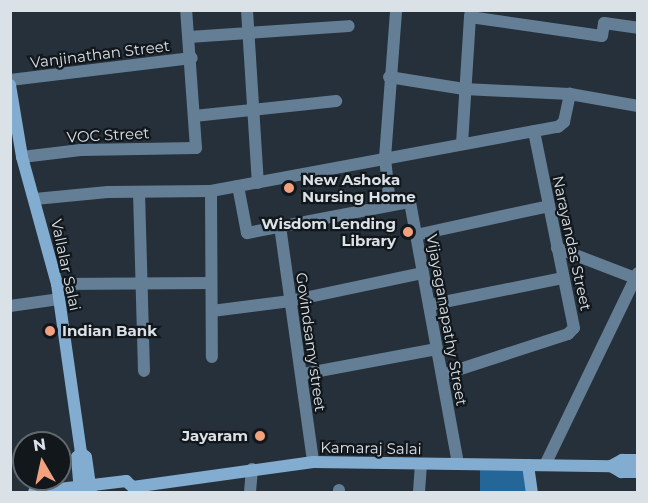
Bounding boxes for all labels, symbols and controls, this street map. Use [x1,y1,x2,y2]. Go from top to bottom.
street label: Vanjinathan Street [29,37,171,71]
street label: VOC Street [66,124,150,146]
place label: New Ashoka Nursing Home [302,170,416,205]
street label: Narayandas Street [549,174,595,312]
marker: New Ashoka Nursing Home [280,179,298,197]
place label: Wisdom Lending Library [261,214,396,249]
street label: Vallalar Salai [48,218,84,312]
marker: Wisdom Lending Library [401,225,415,239]
street label: Vijayaganapathy Street [423,233,471,407]
street label: Govindsamy street [292,271,330,413]
place label: Indian Bank [62,322,157,340]
marker: Indian Bank [43,324,57,338]
place label: Jayaram [182,427,248,445]
marker: Jayaram [253,429,267,443]
north arrow [12,431,72,491]
text: N [32,434,47,455]
street label: Kamaraj Salai [320,438,422,458]

